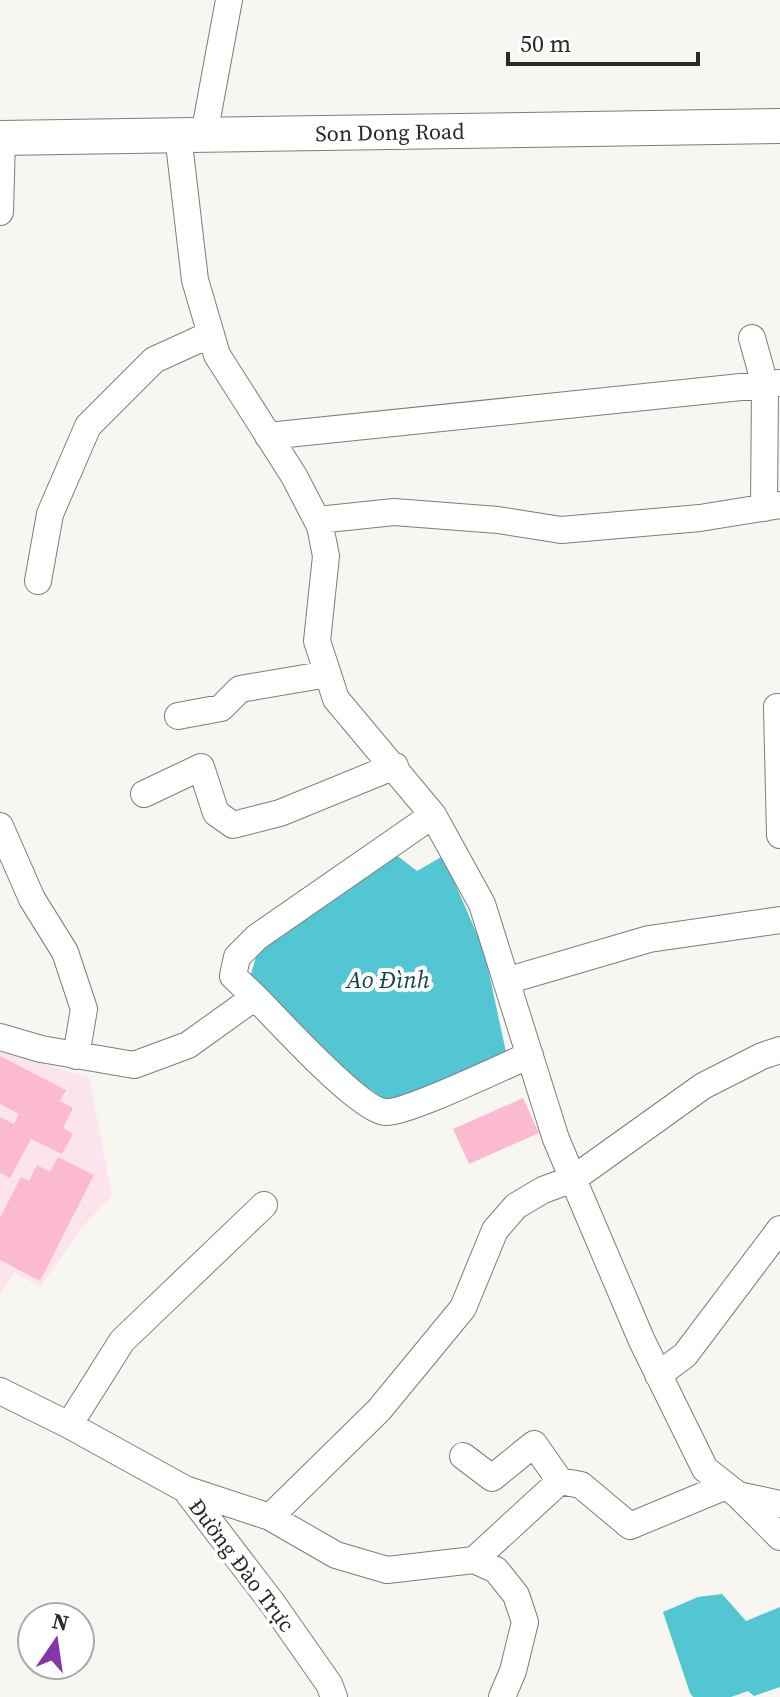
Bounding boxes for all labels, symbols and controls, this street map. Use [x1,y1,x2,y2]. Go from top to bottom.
scale bar [508,16,698,66]
text: 50 m [520,27,571,60]
street label: Son Dong Road [315,116,465,148]
water label: Ao Đình [344,963,430,996]
street label: Đường Đào Trực [182,1492,302,1638]
north arrow [16,1601,96,1681]
text: N [49,1605,72,1638]

